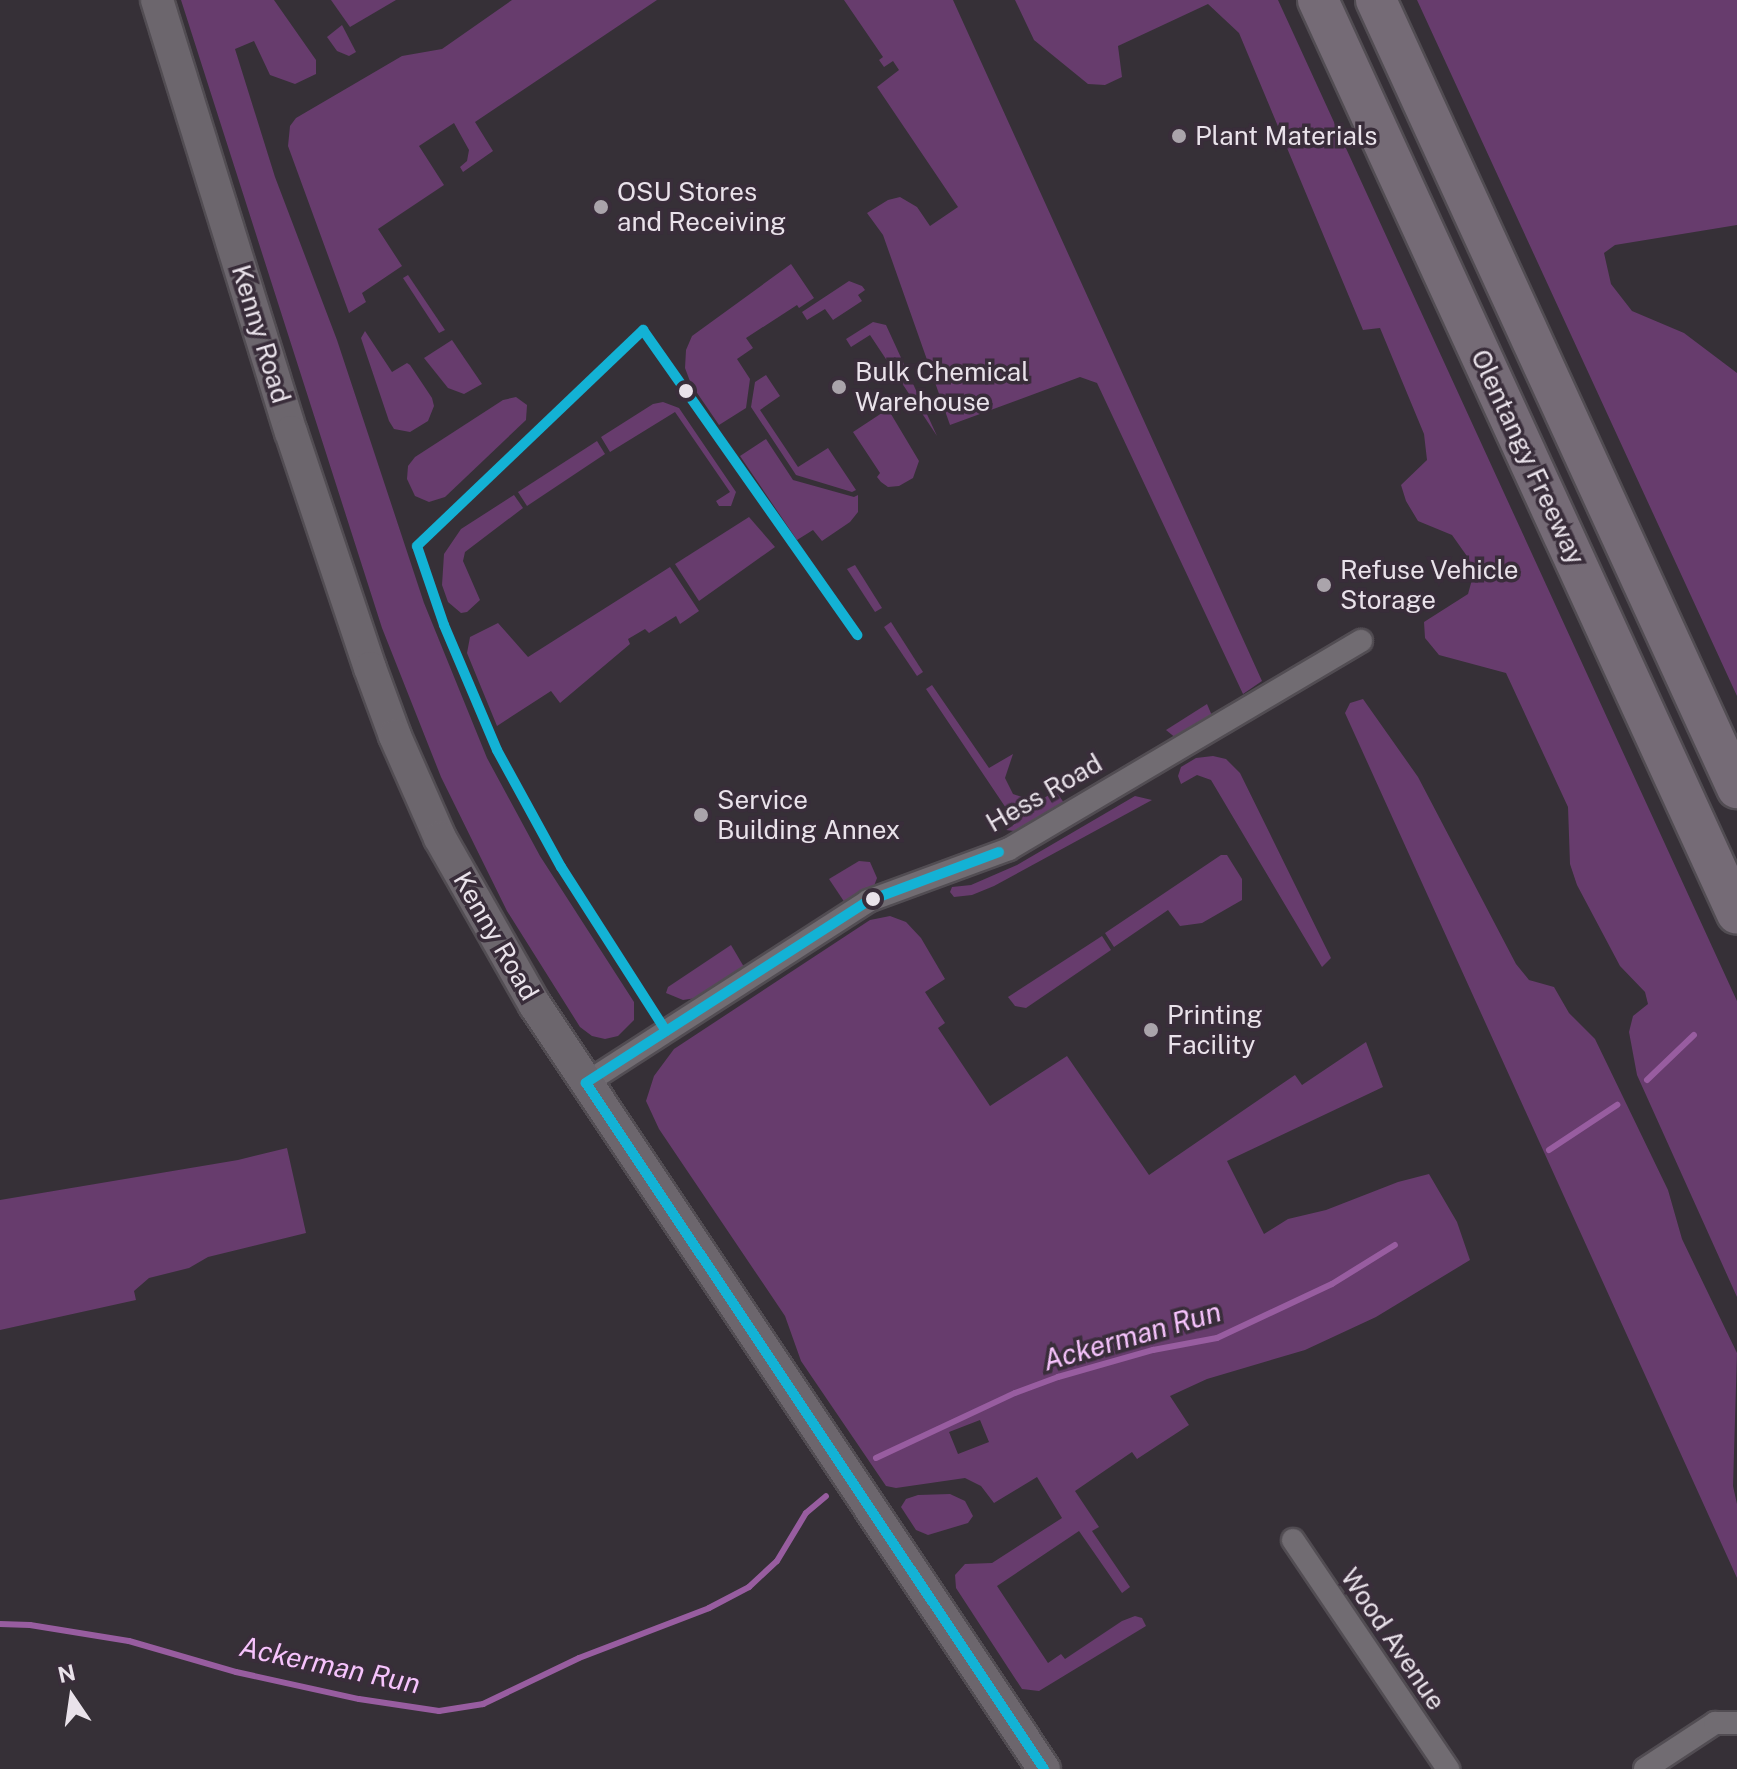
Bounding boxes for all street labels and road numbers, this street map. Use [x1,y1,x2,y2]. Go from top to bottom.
street label: Kenny Road [225,261,297,407]
street label: Olentangy Freeway [1464,345,1592,569]
street label: Hess Road [981,747,1107,839]
street label: Kenny Road [447,866,545,1006]
street label: Wood Avenue [1334,1562,1452,1716]

